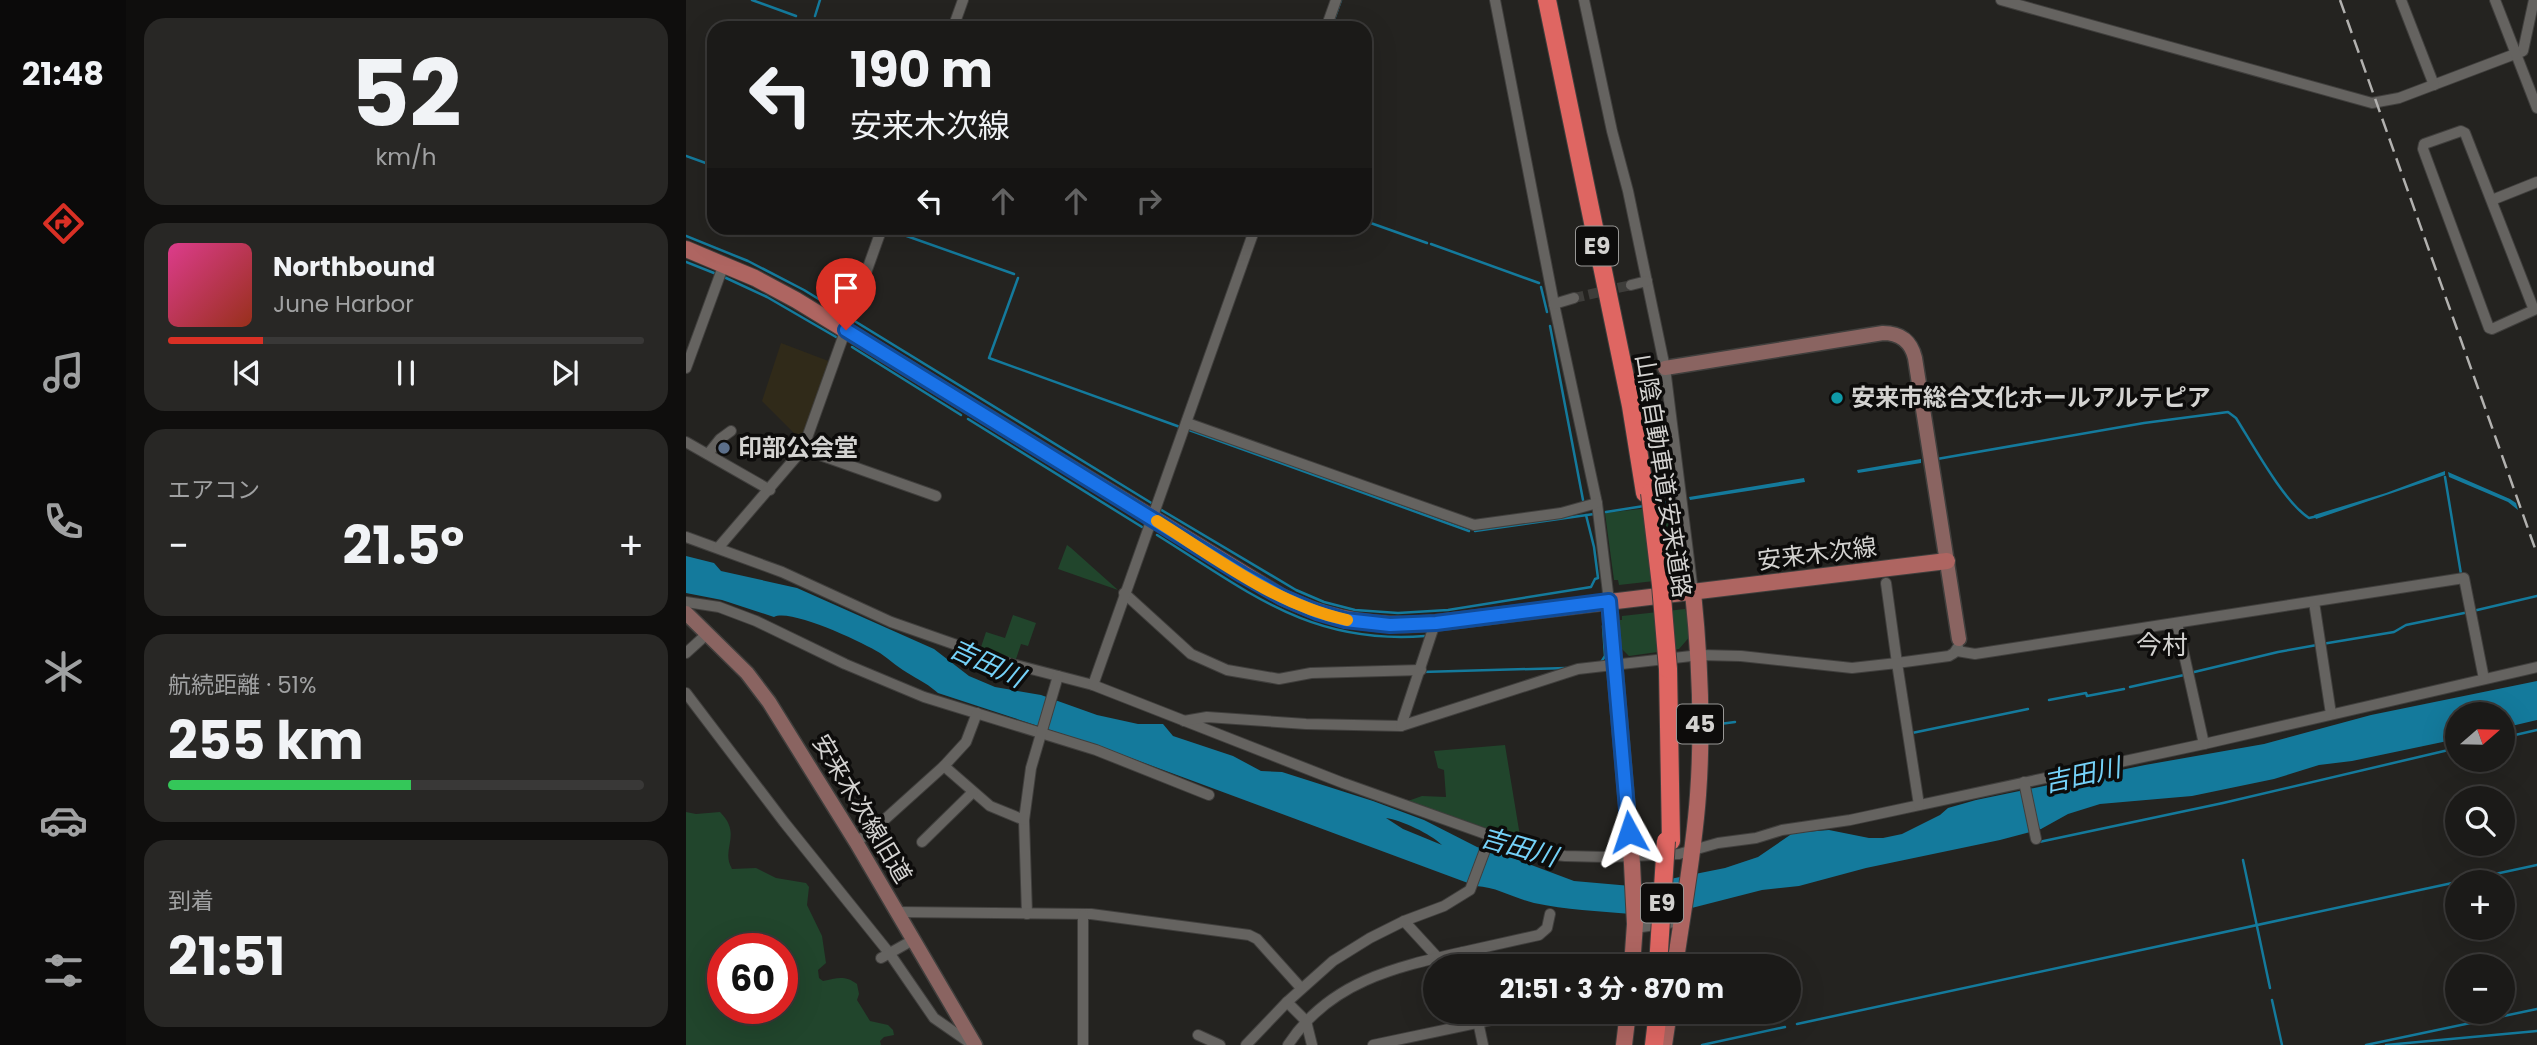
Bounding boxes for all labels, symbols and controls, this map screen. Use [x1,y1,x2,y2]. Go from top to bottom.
text: 52 [350,30,462,158]
text: 190 m [850,36,993,104]
icon: left [735,49,826,140]
text: 21:48 [22,51,104,96]
text: 安来木次線 [850,103,1010,148]
text: km/h [375,141,437,173]
icon: left [911,182,949,220]
icon: ahead [984,182,1022,220]
icon: ahead [1057,182,1095,220]
icon: right [1130,182,1168,220]
icon: directions [39,199,88,248]
road number: E9 [1576,227,1618,266]
text: Northbound [273,249,435,285]
pin [816,258,876,330]
icon: arrive [827,269,865,307]
text: June Harbor [273,288,414,320]
icon: music [39,348,88,397]
street label: 山陰自動車道;安来道路 [1628,352,1699,600]
icon: previous [228,354,266,392]
icon: pause [387,354,425,392]
icon: next [546,354,584,392]
place label: 安来市総合文化ホールアルテピア [1851,381,2211,414]
marker: 安来市総合文化ホールアルテピア [1829,390,1845,406]
place label: 印部公会堂 [738,431,858,464]
marker: 印部公会堂 [716,440,732,456]
text: エアコン [168,474,260,506]
icon: phone [39,497,88,546]
text: 21.5° [343,509,464,582]
text: − [168,519,189,572]
text: + [618,519,644,572]
street label: 安来木次線 [1755,530,1879,577]
district label: 今村 [2136,627,2188,663]
water label: 吉田川 [944,630,1033,697]
icon: climate [39,647,88,696]
text: 航続距離 · 51% [168,669,316,701]
north arrow [2445,702,2515,772]
map controls [2445,702,2515,1024]
text: 255 km [168,704,364,777]
road number: 45 [1677,704,1723,744]
street label: 安来木次線旧道 [805,728,920,889]
water label: 吉田川 [2040,749,2127,801]
button: search [2445,786,2515,856]
position arrow [1592,795,1666,869]
icon: car [39,796,88,845]
water label: 吉田川 [1477,819,1564,876]
button: + [2445,870,2515,940]
road number: E9 [1641,884,1683,922]
text: 到着 [168,885,214,917]
text: 21:51 [168,920,285,993]
speed limit sign: 60 [707,933,798,1024]
icon: filters [39,946,88,995]
button: − [2445,954,2515,1024]
text: 21:51 · 3 分 · 870 m [1500,971,1724,1007]

